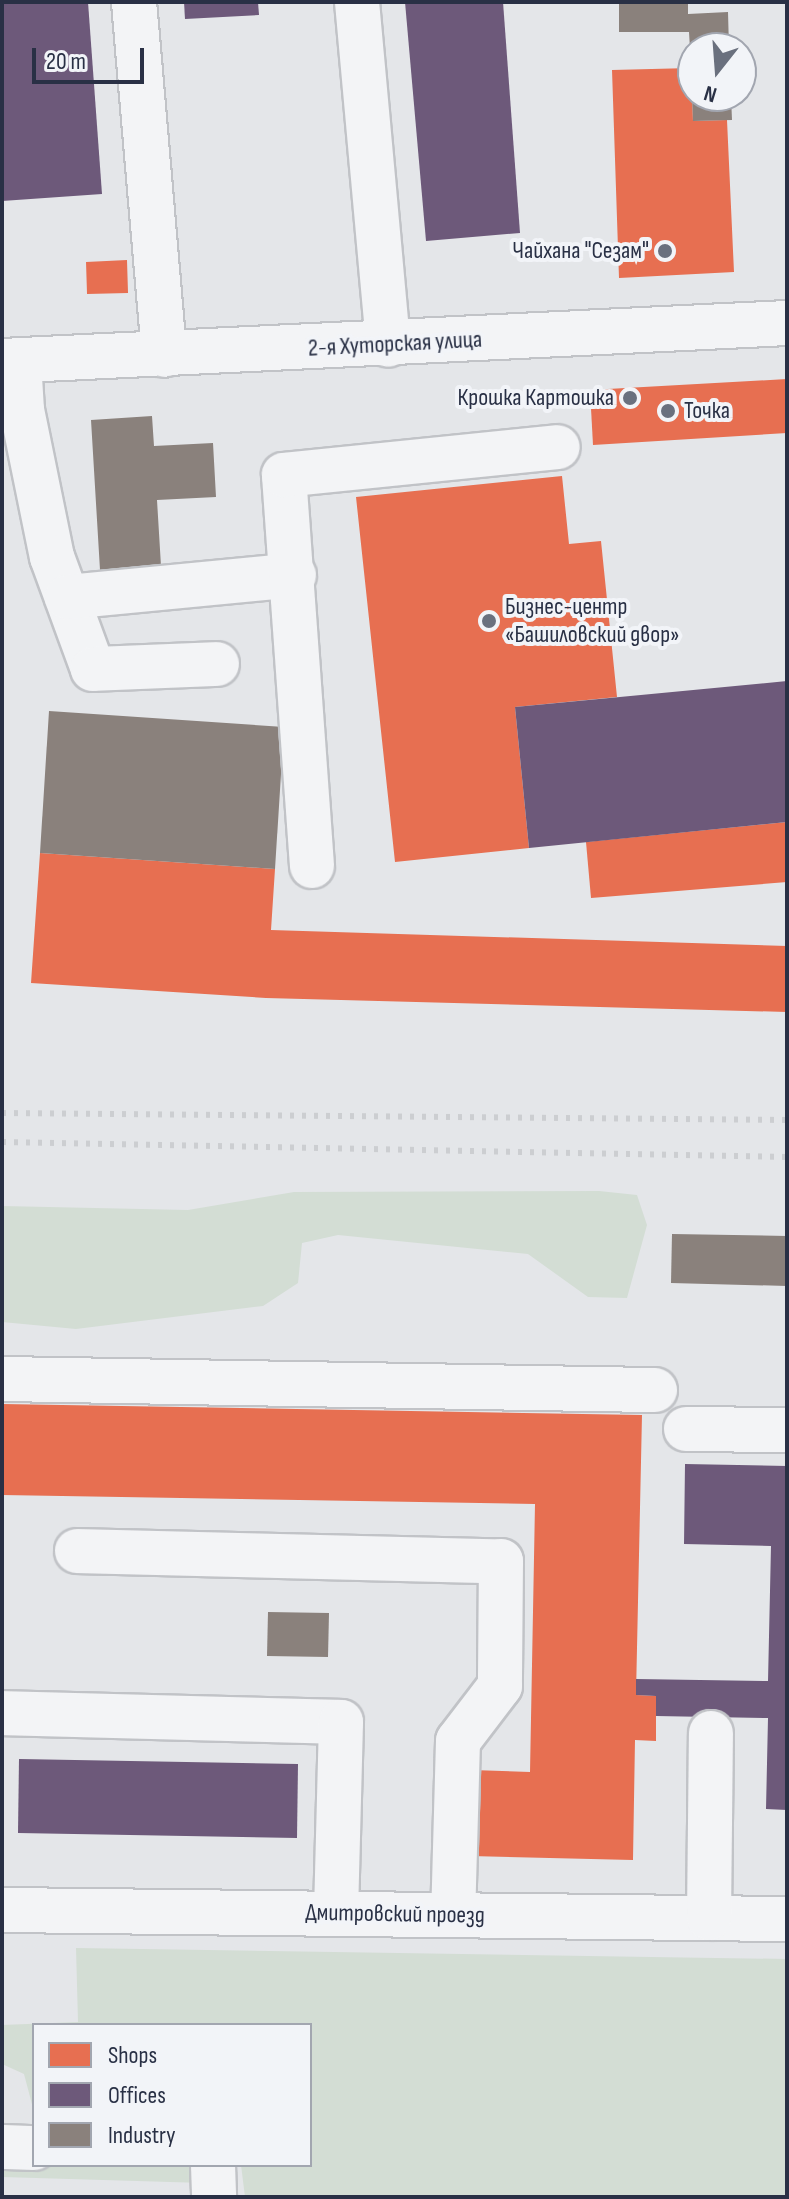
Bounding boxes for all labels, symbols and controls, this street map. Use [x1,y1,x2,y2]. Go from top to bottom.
scale bar [36,32,148,82]
north arrow [677,32,757,112]
text: 20 m [46,47,86,76]
text: N [701,79,720,108]
place label: Чайхана "Сезам" [512,237,649,265]
marker: Чайхана "Сезам" [656,242,674,260]
street label: 2-я Хуторская улица [307,325,483,363]
place label: Крошка Картошка [457,384,614,412]
marker: Крошка Картошка [621,389,639,407]
place label: Точка [684,397,730,425]
marker: Точка [659,402,677,420]
place label: Бизнес-центр «Башиловский двор» [505,593,680,649]
marker: Бизнес-центр «Башиловский двор» [480,612,498,630]
street label: Дмитровский проезд [305,1898,485,1930]
legend [32,2023,312,2167]
text: Shops [108,2041,157,2070]
text: Offices [108,2081,166,2110]
text: Industry [108,2121,175,2150]

